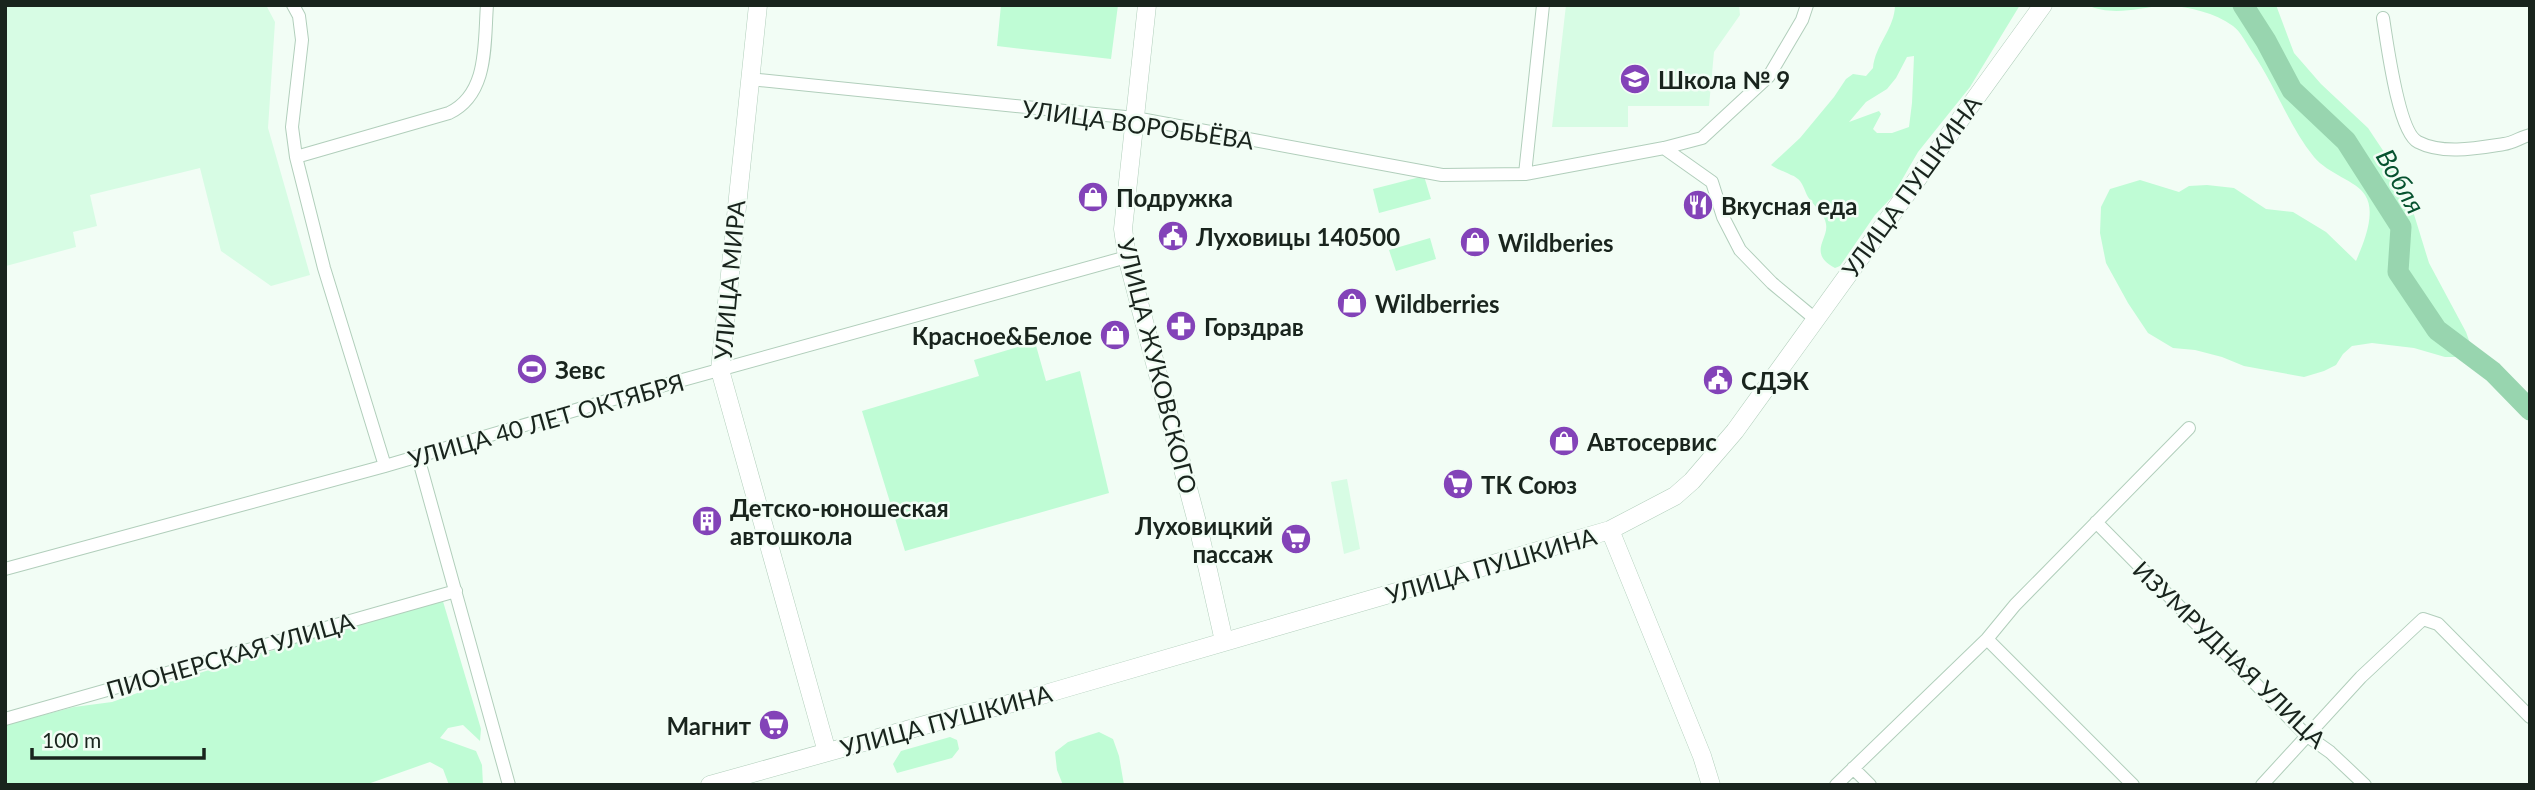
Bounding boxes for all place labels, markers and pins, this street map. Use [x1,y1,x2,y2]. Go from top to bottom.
school or university icon: Школа № 9 [1618,62,1652,96]
place label: Школа № 9 [1658,65,1790,94]
shop icon: Подружка [1076,180,1110,214]
place label: Подружка [1116,183,1233,212]
restaurant icon: Вкусная еда [1681,188,1715,222]
place label: Вкусная еда [1721,191,1857,220]
public building icon: Луховицы 140500 [1156,219,1190,253]
place label: Луховицы 140500 [1195,222,1400,251]
shop icon: Wildberies [1458,225,1492,259]
place label: Wildberies [1498,228,1614,257]
shop icon: Wildberries [1335,286,1369,320]
place label: Wildberries [1375,289,1500,318]
pharmacy icon: Горздрав [1164,309,1198,343]
place label: Горздрав [1204,312,1304,341]
shop icon: Красное&Белое [1098,318,1132,352]
place label: Красное&Белое [912,321,1092,350]
sports icon: Зевс [515,352,549,386]
place label: Зевс [555,355,606,384]
public building icon: СДЭК [1701,363,1735,397]
place label: СДЭК [1741,366,1809,395]
shop icon: Автосервис [1547,424,1581,458]
place label: Автосервис [1586,427,1717,456]
supermarket icon: ТК Союз [1441,467,1475,501]
place label: ТК Союз [1481,470,1577,499]
place label: Детско-юношеская автошкола [730,493,949,550]
building icon: Детско-юношеская автошкола [690,504,724,538]
place label: Луховицкий пассаж [1134,511,1273,568]
supermarket icon: Луховицкий пассаж [1279,522,1313,556]
supermarket icon: Магнит [757,708,791,742]
place label: Магнит [666,711,752,740]

